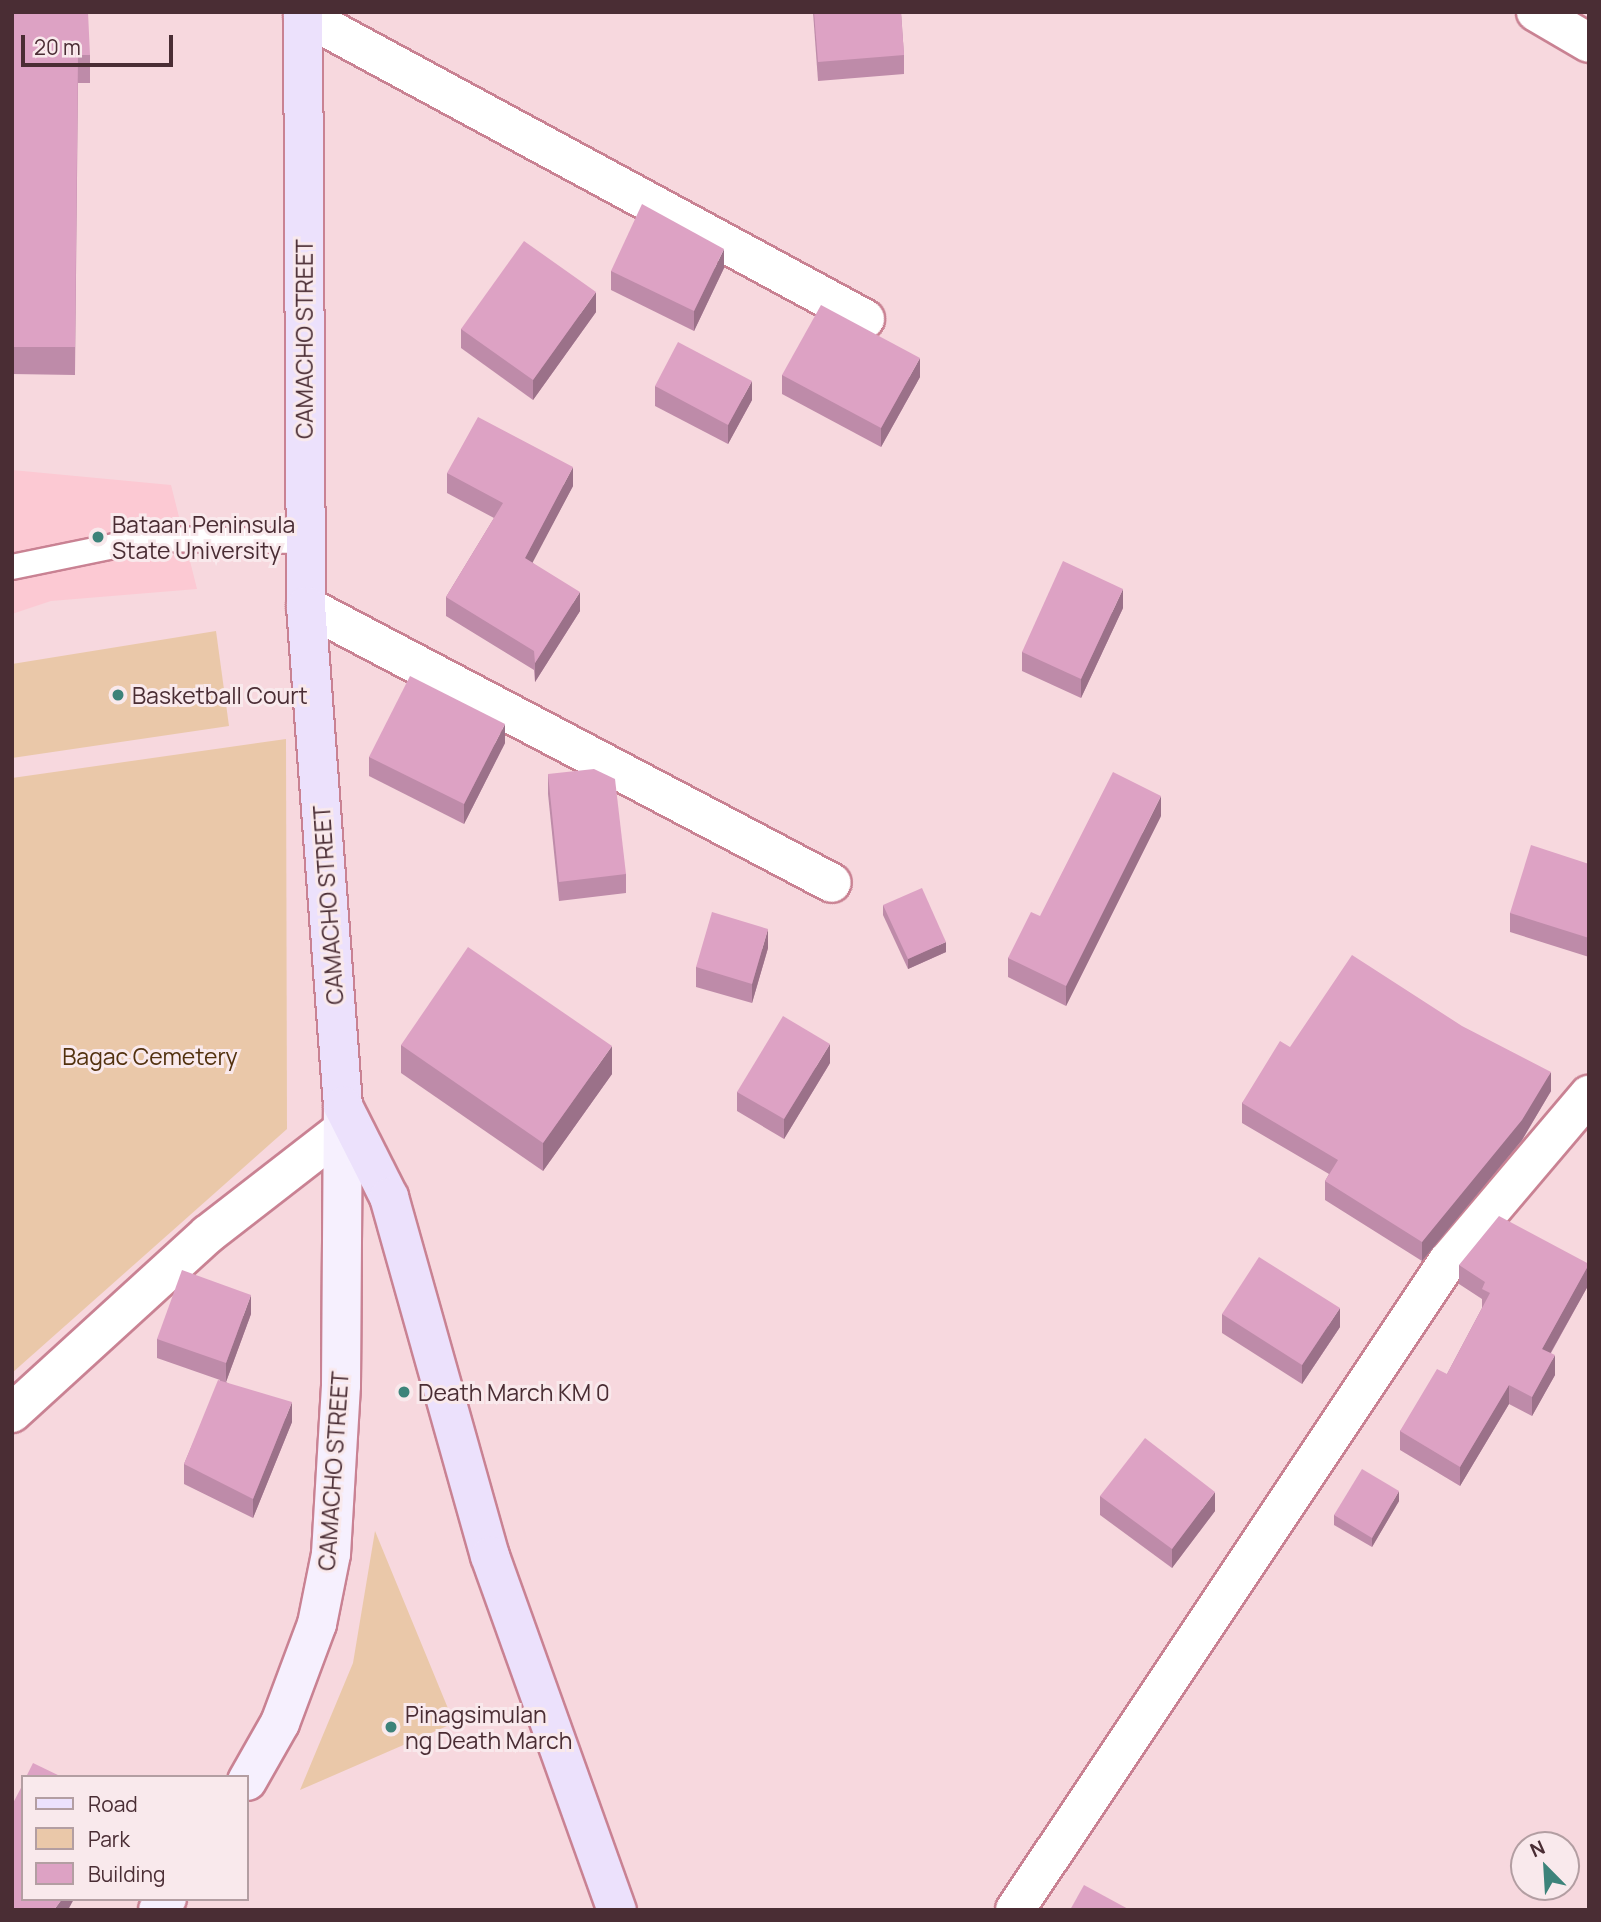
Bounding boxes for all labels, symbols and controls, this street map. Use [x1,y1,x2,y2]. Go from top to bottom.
scale bar [24,21,177,65]
text: 20 m [34,33,81,61]
street label: CAMACHO STREET [290,239,318,439]
place label: Bataan Peninsula State University [112,510,295,564]
marker: Bataan Peninsula State University [90,529,106,545]
place label: Basketball Court [132,681,308,709]
marker: Basketball Court [110,687,126,703]
street label: CAMACHO STREET [307,804,349,1006]
park label: Bagac Cemetery [62,1042,238,1070]
street label: CAMACHO STREET [312,1370,354,1572]
place label: Death March KM 0 [418,1378,610,1406]
marker: Death March KM 0 [396,1384,412,1400]
place label: Pinagsimulan ng Death March [405,1700,572,1754]
marker: Pinagsimulan ng Death March [383,1719,399,1735]
legend [21,1775,248,1901]
text: Road [88,1790,138,1818]
text: Park [88,1825,130,1853]
north arrow [1510,1831,1580,1901]
text: N [1526,1834,1549,1863]
text: Building [88,1860,165,1888]

